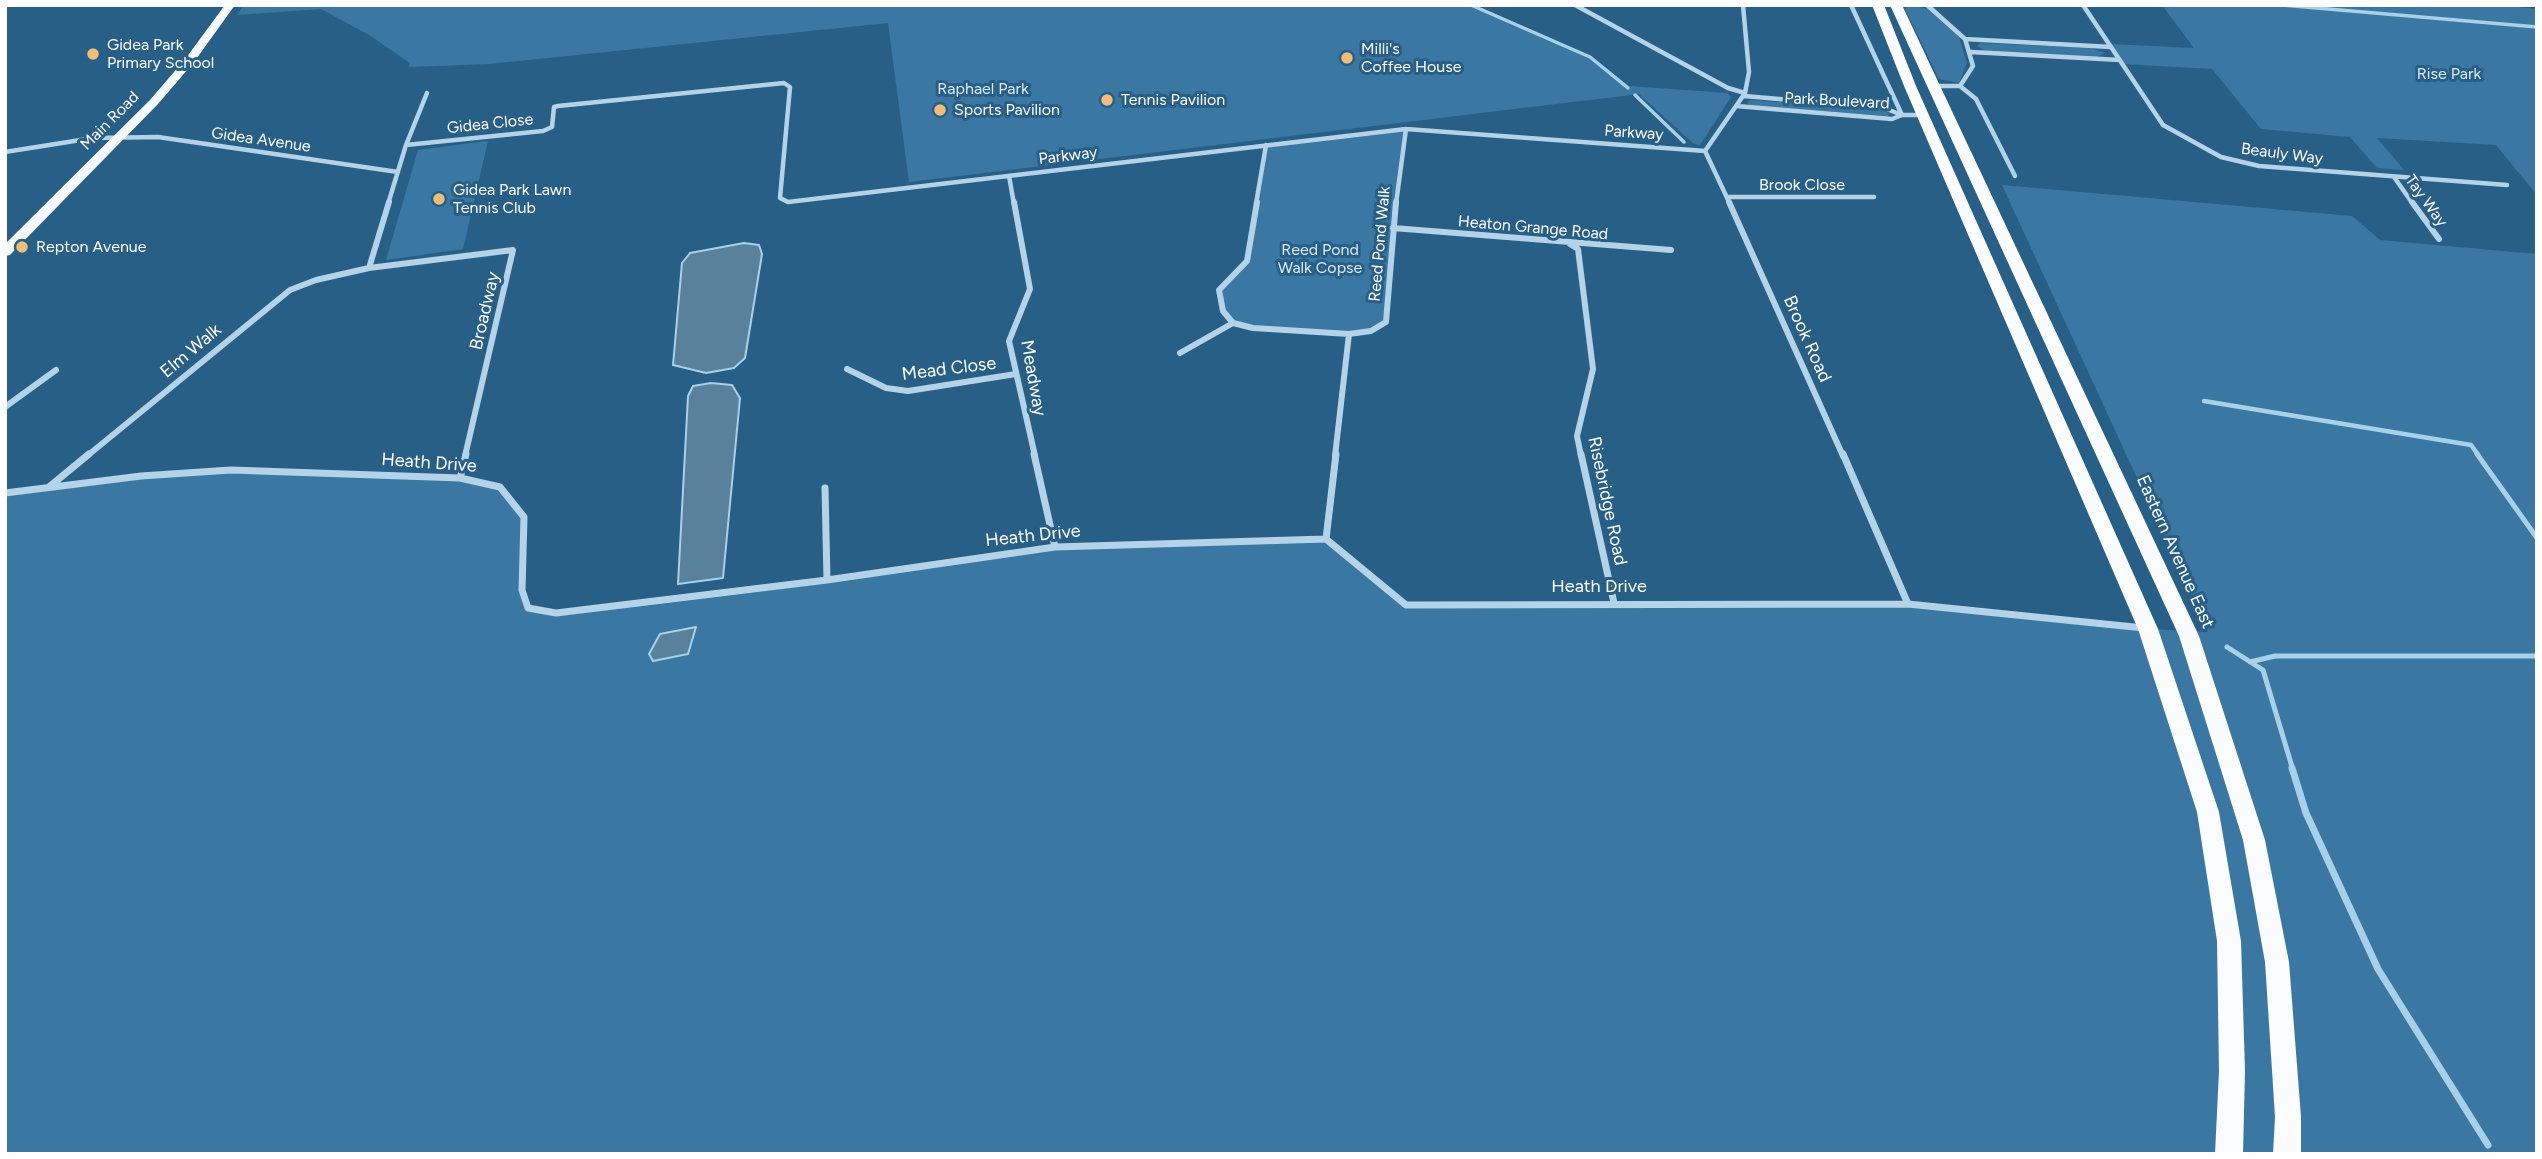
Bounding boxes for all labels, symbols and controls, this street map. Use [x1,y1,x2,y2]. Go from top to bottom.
place label: Gidea Park Primary School [107,35,214,73]
place label: Milli's Coffee House [1361,39,1461,77]
marker: Gidea Park Primary School [85,46,101,62]
marker: Milli's Coffee House [1339,50,1355,66]
park label: Rise Park [2417,64,2481,84]
park label: Raphael Park [937,79,1029,99]
street label: Main Road [77,88,143,154]
street label: Park Boulevard [1784,89,1890,113]
place label: Tennis Pavilion [1121,90,1225,110]
marker: Tennis Pavilion [1099,92,1115,108]
place label: Sports Pavilion [954,100,1060,120]
marker: Sports Pavilion [932,102,948,118]
street label: Gidea Close [446,110,534,138]
street label: Parkway [1604,121,1664,145]
street label: Gidea Avenue [210,124,312,156]
street label: Beauly Way [2240,139,2324,169]
street label: Parkway [1037,143,1099,169]
street label: Tay Way [2401,171,2451,231]
street label: Brook Close [1759,175,1845,195]
place label: Gidea Park Lawn Tennis Club [453,180,571,218]
street label: Reed Pond Walk [1365,186,1395,302]
marker: Gidea Park Lawn Tennis Club [431,191,447,207]
street label: Heaton Grange Road [1457,212,1609,244]
place label: Repton Avenue [36,237,146,257]
marker: Repton Avenue [14,239,30,255]
park label: Reed Pond Walk Copse [1278,240,1362,278]
street label: Broadway [466,270,504,352]
street label: Brook Road [1778,292,1836,386]
street label: Elm Walk [156,319,226,383]
street label: Meadway [1016,338,1050,418]
street label: Mead Close [901,353,997,385]
street label: Risebridge Road [1583,435,1631,567]
street label: Heath Drive [381,449,477,477]
street label: Eastern Avenue East [2131,472,2219,632]
street label: Heath Drive [984,520,1082,552]
street label: Heath Drive [1551,576,1647,598]

